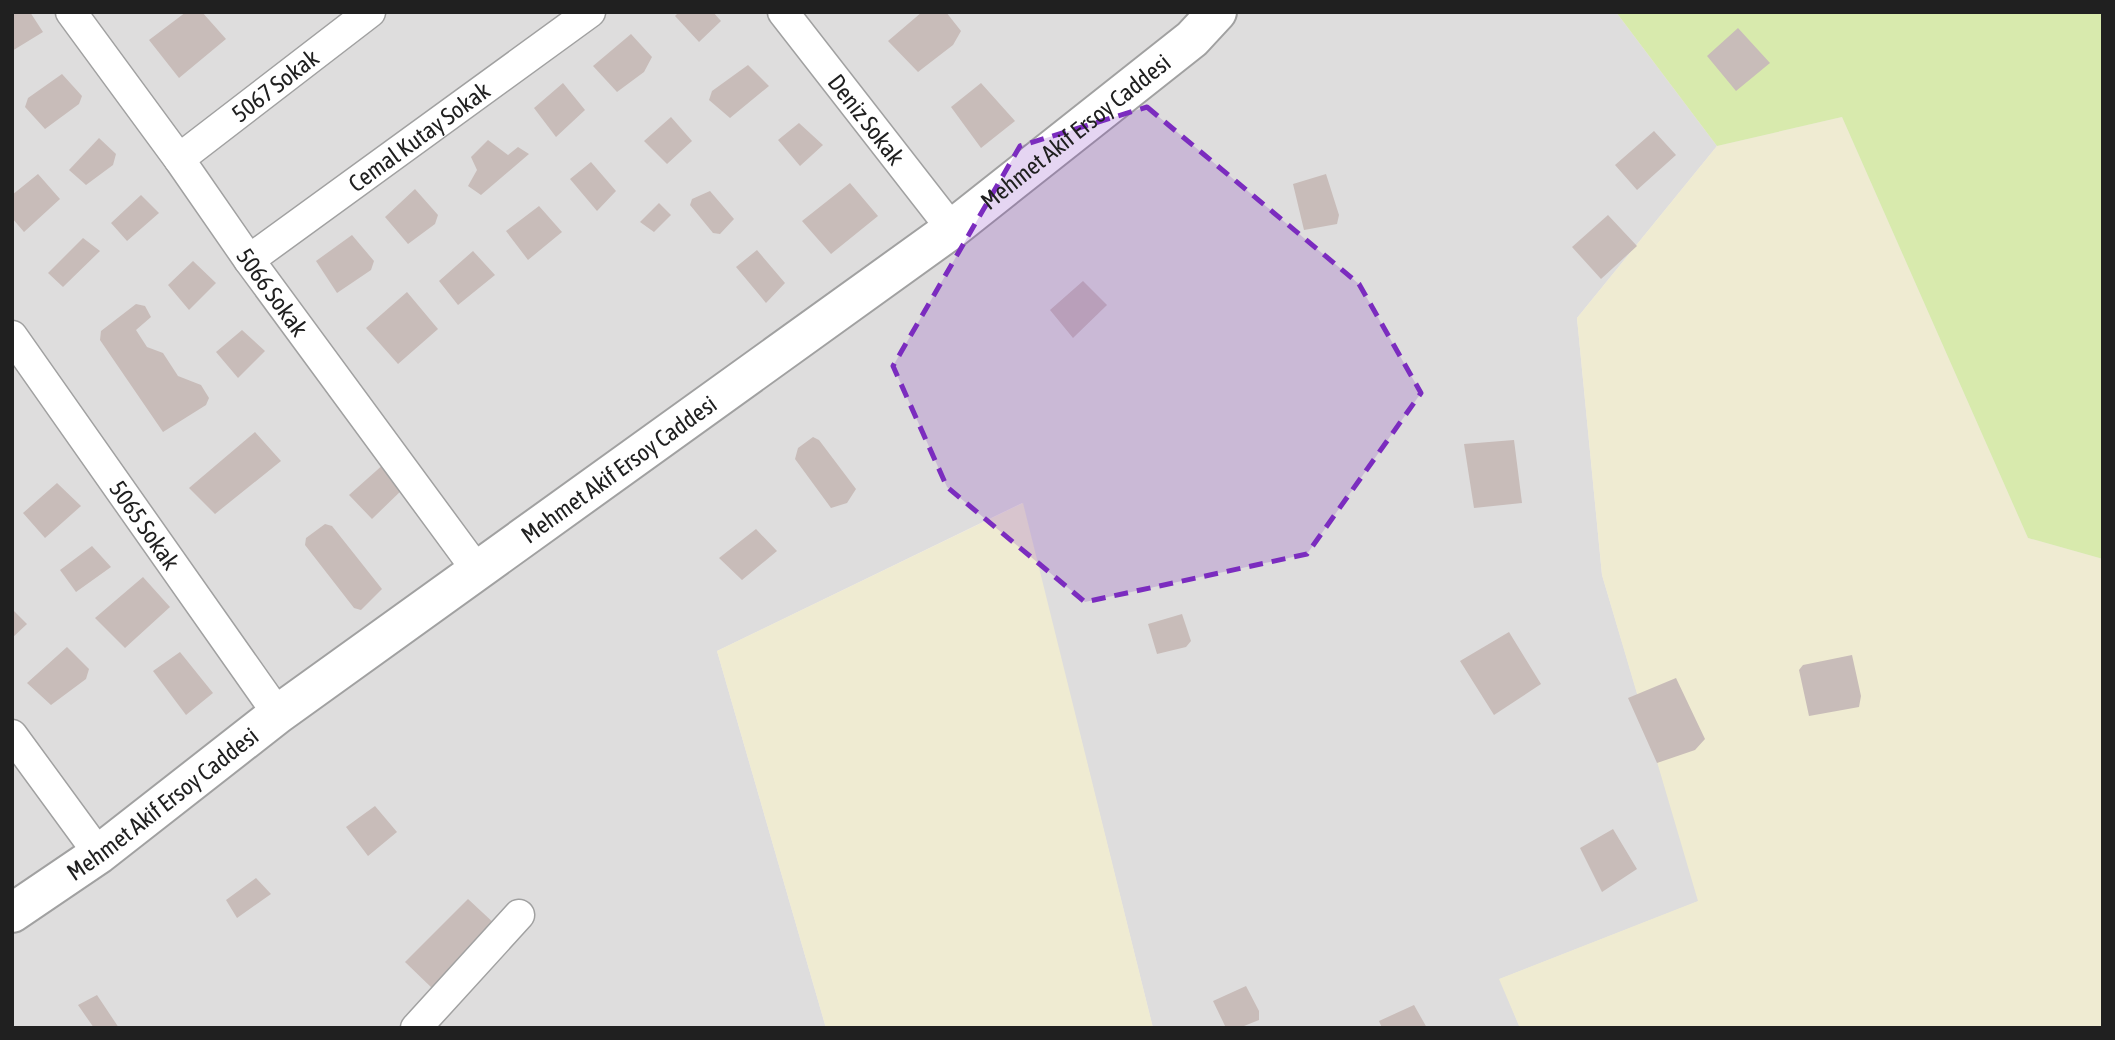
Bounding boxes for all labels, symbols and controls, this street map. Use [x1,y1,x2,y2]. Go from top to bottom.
street label: 5067 Sokak [226,43,324,127]
street label: Mehmet Akif Ersoy Caddesi [975,48,1175,215]
street label: Deniz Sokak [823,69,910,170]
street label: Cemal Kutay Sokak [343,76,495,197]
street label: 5066 Sokak [231,243,314,341]
street label: Mehmet Akif Ersoy Caddesi [516,390,721,548]
street label: 5065 Sokak [105,475,186,575]
street label: Mehmet Akif Ersoy Caddesi [62,722,263,885]

